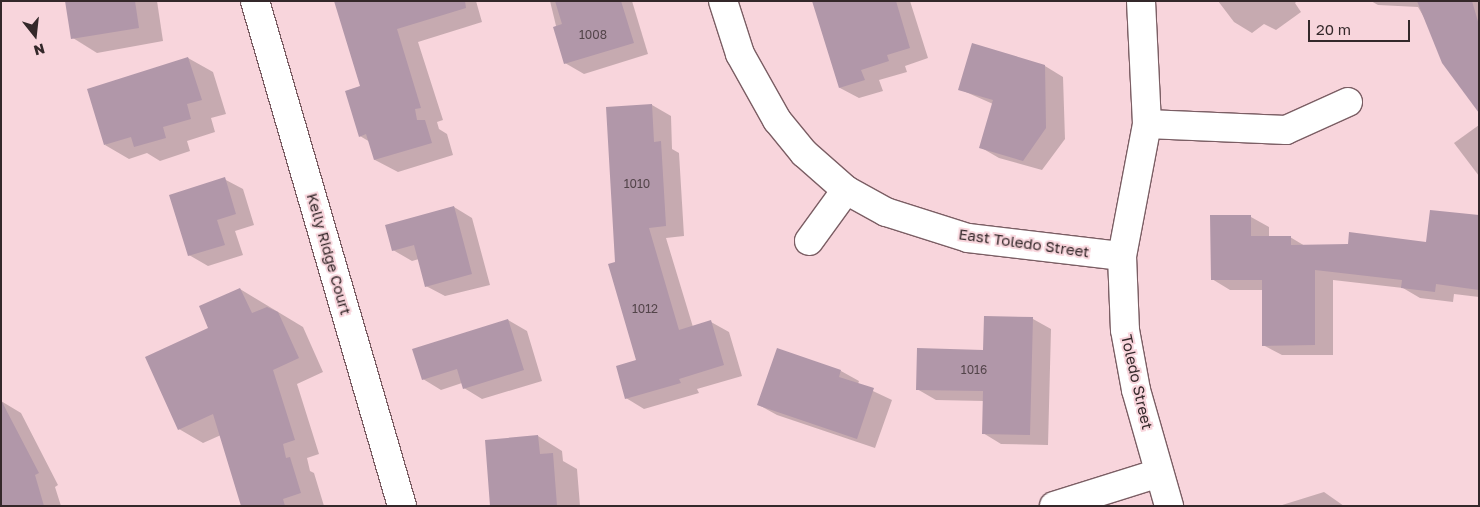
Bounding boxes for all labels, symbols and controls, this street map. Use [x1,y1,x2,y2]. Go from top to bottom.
north arrow [10,10,60,60]
scale bar [1310,10,1412,42]
text: 20 m [1316,20,1351,38]
house number: 1008 [579,28,607,42]
text: N [32,40,47,60]
house number: 1010 [624,177,650,191]
street label: Kelly Ridge Court [303,191,355,317]
street label: East Toledo Street [957,225,1091,261]
house number: 1012 [632,302,658,316]
street label: Toledo Street [1117,333,1157,431]
house number: 1016 [961,363,987,377]

